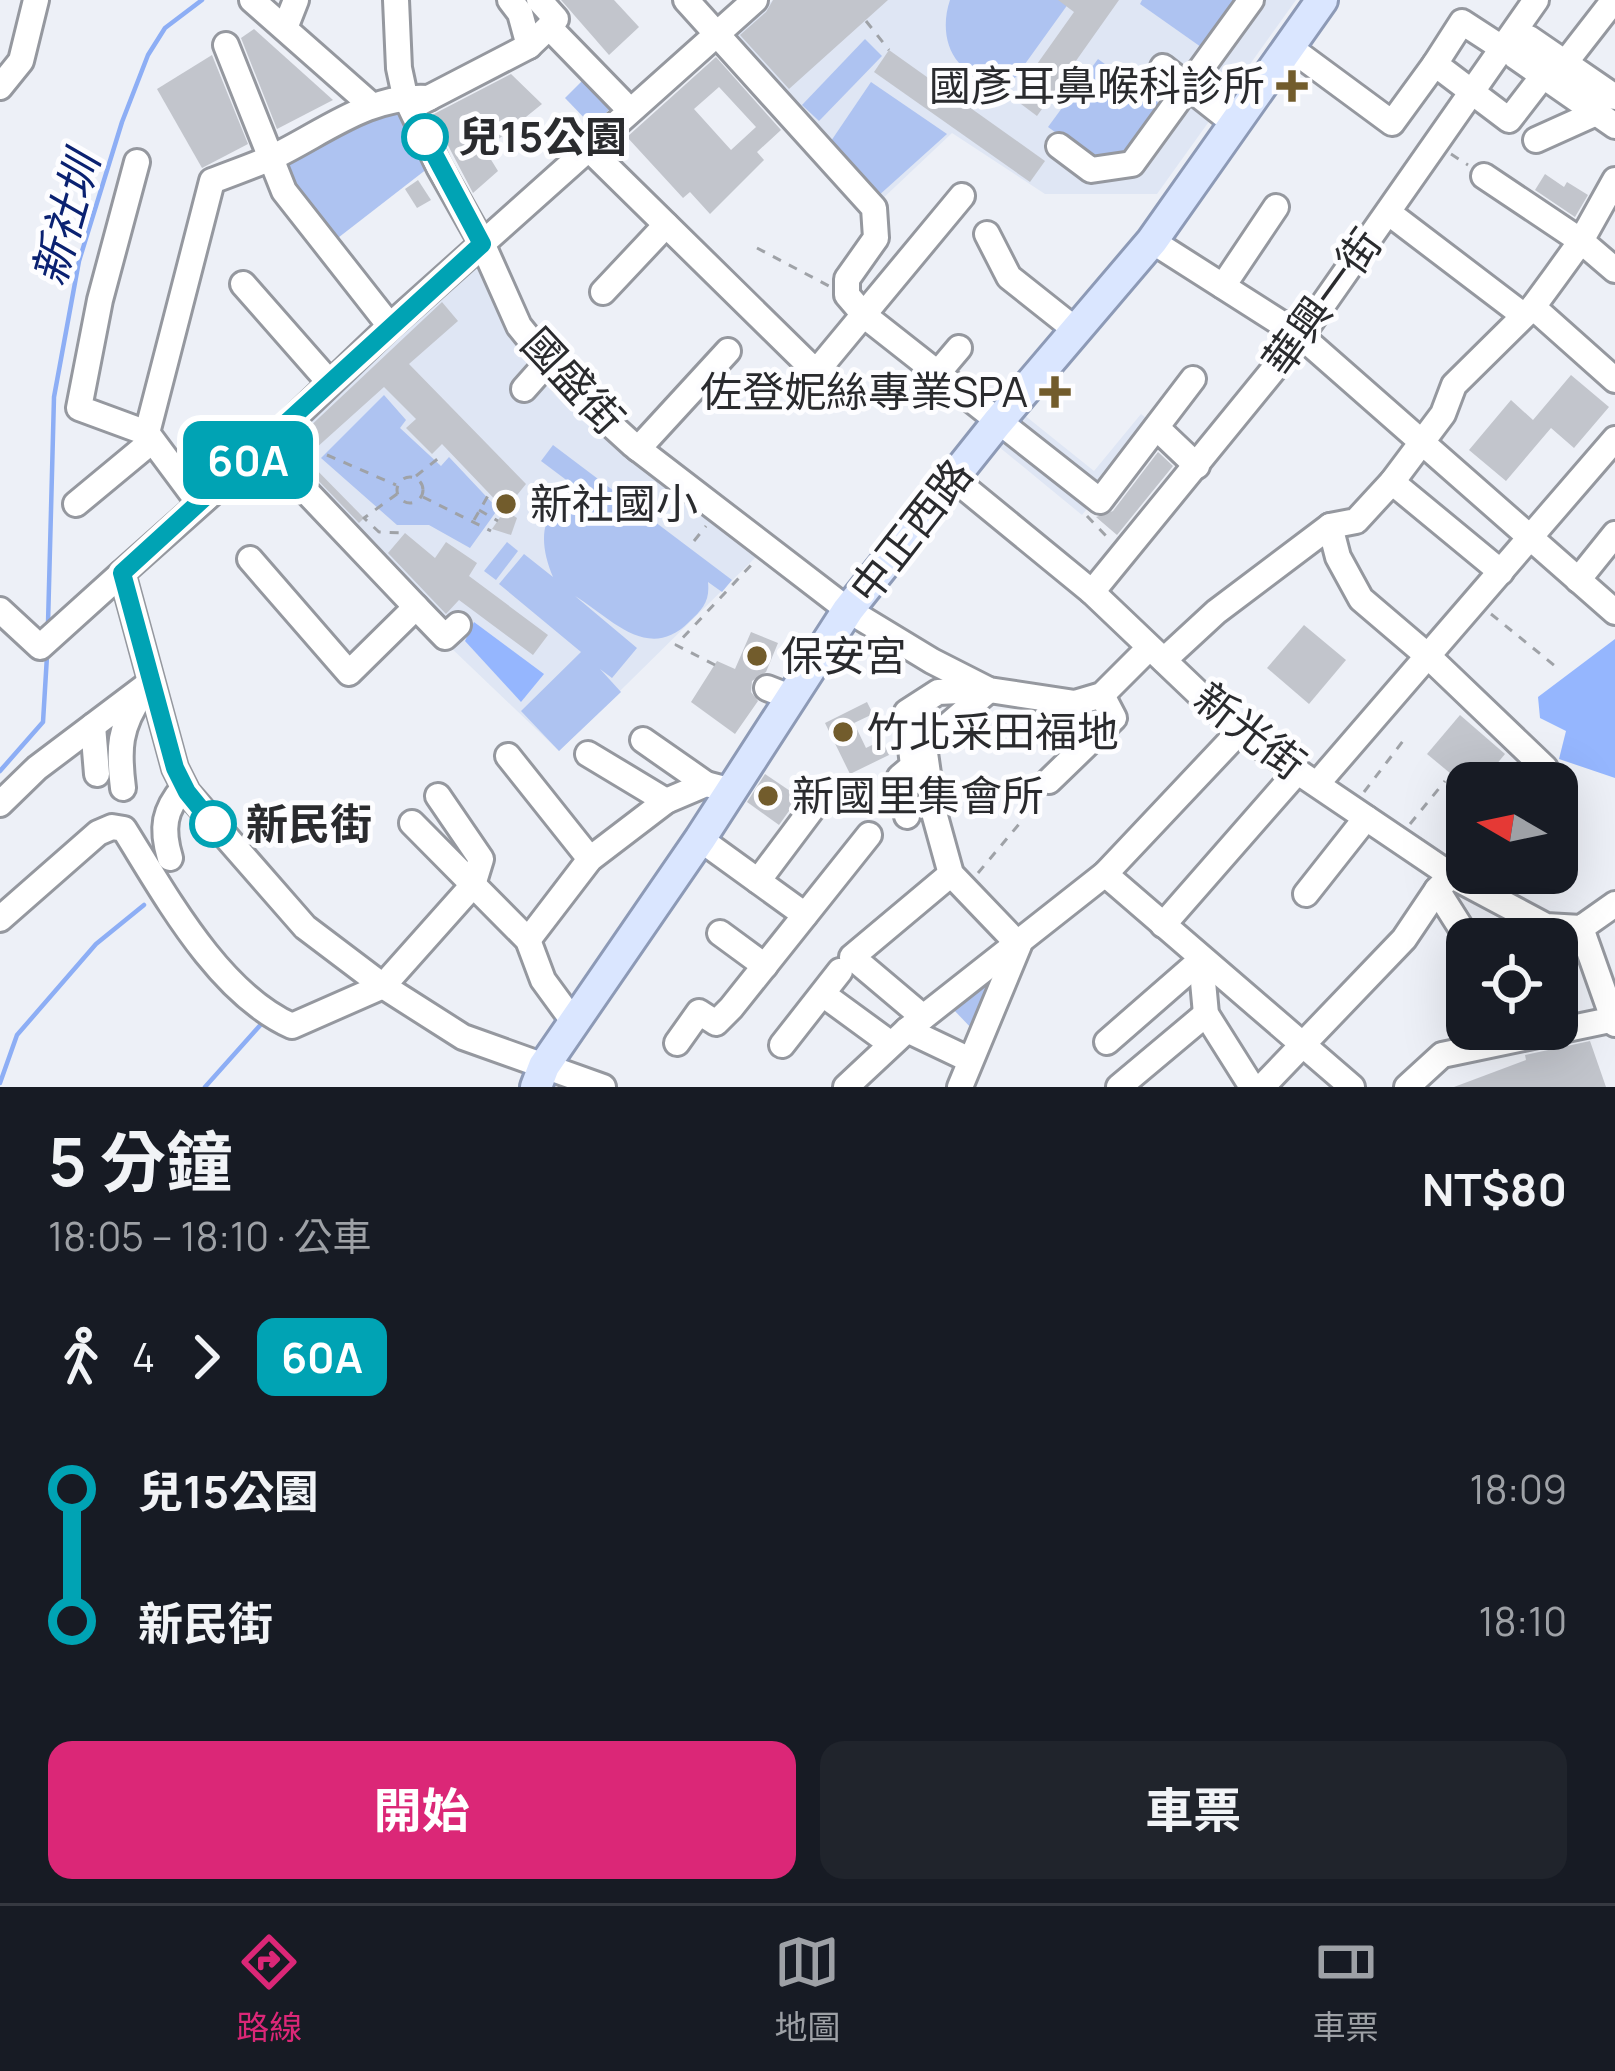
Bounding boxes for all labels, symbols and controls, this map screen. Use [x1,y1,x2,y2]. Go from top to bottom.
place label: 國彥耳鼻喉科診所 [929,56,1265,114]
marker: 國彥耳鼻喉科診所 [1276,70,1308,102]
place label: 兒15公園 [458,107,627,165]
marker: 兒15公園 [403,115,447,159]
water label: 新社圳 [17,140,115,292]
street label: 華興一街 [1248,216,1394,386]
street label: 國盛街 [510,314,638,446]
place label: 佐登妮絲專業SPA [700,362,1028,420]
marker: 佐登妮絲專業SPA [1039,376,1071,408]
line badge: 60A [179,421,317,499]
text: 60A [207,431,289,489]
street label: 中正西路 [836,446,985,614]
place label: 新社國小 [530,474,698,532]
marker: 新社國小 [493,491,519,517]
place label: 保安宮 [781,626,907,684]
marker: 保安宮 [744,643,770,669]
street label: 新光街 [1183,669,1318,792]
place label: 竹北采田福地 [867,702,1119,760]
marker: 竹北采田福地 [830,719,856,745]
north arrow [1446,762,1578,894]
map controls [1446,762,1578,1050]
place label: 新國里集會所 [792,766,1044,824]
marker: 新國里集會所 [755,783,781,809]
place label: 新民街 [246,794,372,852]
marker: 新民街 [191,802,235,846]
button: locate [1446,918,1578,1050]
text: 5 分鐘 [48,1116,232,1206]
text: NT$80 [1422,1158,1567,1220]
text: 18:05 – 18:10 · 公車 [48,1209,371,1263]
icon: walk [48,1324,114,1390]
icon: forward [173,1324,239,1390]
text: 60A [281,1328,363,1386]
text: 4 [132,1330,155,1384]
text: 兒15公園 [138,1460,319,1522]
text: 18:09 [1469,1462,1567,1516]
text: 新民街 [138,1592,273,1654]
text: 18:10 [1478,1594,1567,1648]
button: 開始 [48,1741,796,1879]
button: 車票 [820,1741,1567,1879]
tab: 路線 [236,1929,302,2049]
tab: 地圖 [774,1929,840,2049]
tab: 車票 [1313,1929,1379,2049]

